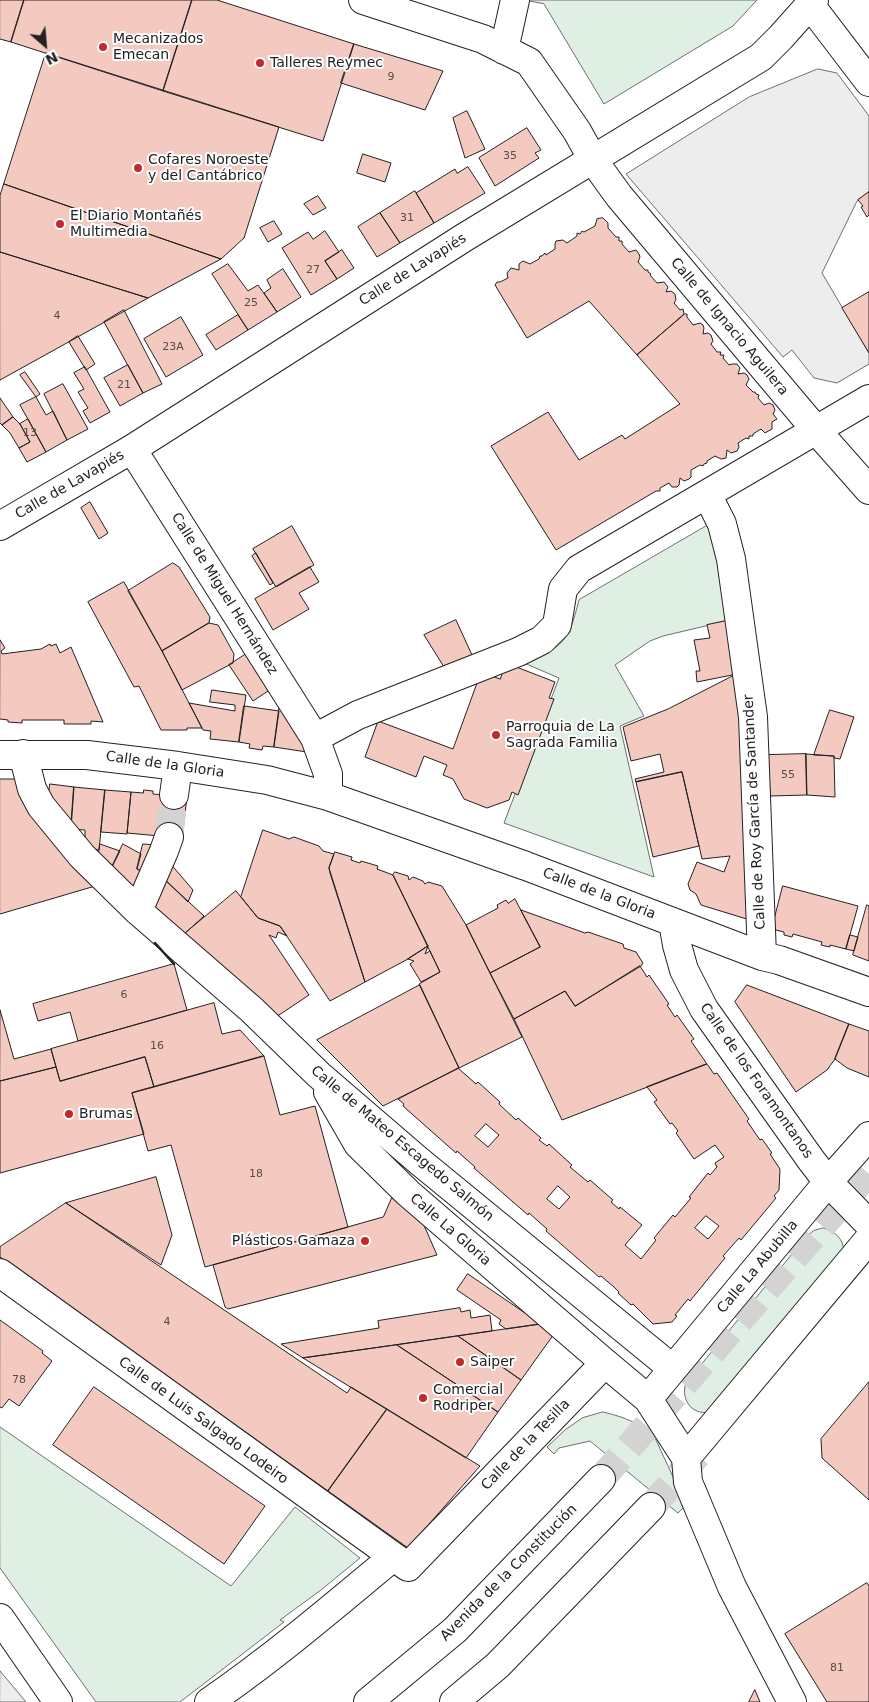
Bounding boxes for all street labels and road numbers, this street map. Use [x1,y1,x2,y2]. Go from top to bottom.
street label: Calle de Lavapiés [356,230,470,310]
street label: Calle de Ignacio Aguilera [667,255,791,399]
street label: Calle de Lavapiés [13,447,127,523]
street label: Calle de Miguel Hernández [167,510,281,678]
street label: Calle de Roy García de Santander [740,694,770,930]
street label: Calle de la Gloria [105,748,225,782]
street label: Calle de la Gloria [540,865,658,923]
street label: Calle de los Foramontanos [696,1000,816,1162]
street label: Calle de Mateo Escagedo Salmón [307,1063,497,1225]
street label: Calle La Gloria [406,1190,494,1270]
street label: Calle La Abubilla [714,1217,802,1317]
street label: Calle de Luis Salgado Lodeiro [115,1354,291,1488]
street label: Calle de la Tesilla [478,1396,574,1494]
street label: Avenida de la Constitución [437,1501,581,1645]

